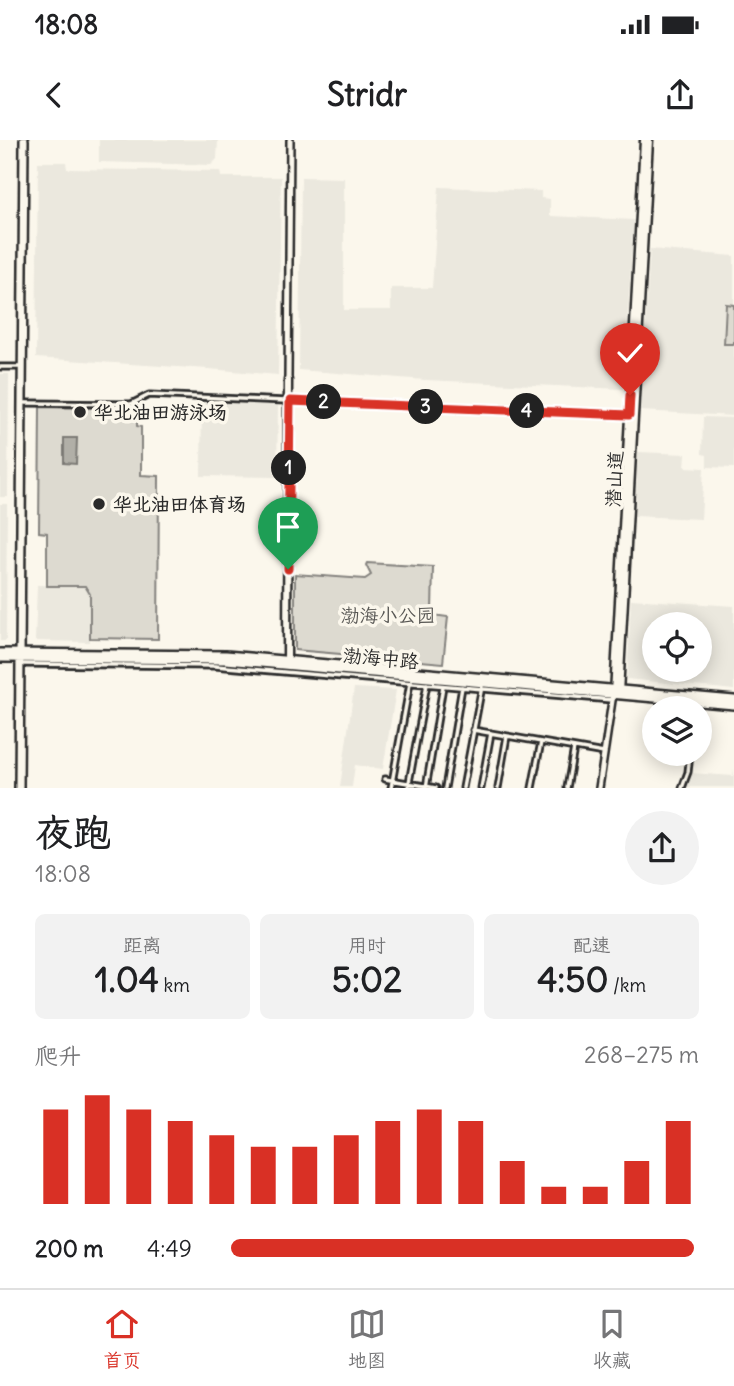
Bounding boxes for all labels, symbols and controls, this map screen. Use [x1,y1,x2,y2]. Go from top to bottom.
text: 18:08 [35,8,98,41]
text: Stridr [327,74,407,115]
icon: back [35,76,73,114]
icon: share [661,76,699,114]
pin [600,323,660,395]
icon: check [611,334,649,372]
pin: 2 [306,384,342,420]
text: 2 [318,389,329,413]
pin: 3 [408,390,444,424]
text: 3 [420,394,431,418]
pin: 4 [510,394,544,428]
text: 4 [521,398,532,422]
place label: 华北油田游泳场 [94,400,227,424]
marker: 华北油田游泳场 [72,404,88,420]
pin: 1 [272,450,306,486]
street label: 潜山道 [601,450,627,508]
text: 1 [285,455,292,479]
place label: 华北油田体育场 [113,492,246,516]
marker: 华北油田体育场 [91,496,107,512]
pin [258,497,318,569]
icon: arrive [269,508,307,546]
park label: 渤海小公园 [340,603,436,627]
map controls [642,612,712,766]
button: locate [642,612,712,682]
street label: 渤海中路 [342,643,420,673]
button: layers [642,696,712,766]
text: 夜跑 [35,809,111,856]
button: share [625,811,699,885]
text: 18:08 [35,859,91,888]
text: 距离 [123,933,161,957]
text: 用时 [348,933,386,957]
text: 配速 [573,933,611,957]
text: 1.04 [95,957,159,1001]
text: 5:02 [332,957,402,1001]
text: 4:50 [537,957,608,1001]
text: km [159,973,190,997]
text: /km [608,973,646,997]
text: 268–275 m [584,1040,699,1069]
text: 爬升 [35,1041,81,1070]
text: 200 m [35,1234,104,1263]
text: 4:49 [147,1234,192,1263]
tab: 首页 [103,1305,141,1372]
tab: 地图 [348,1305,386,1372]
tab: 收藏 [593,1305,631,1372]

